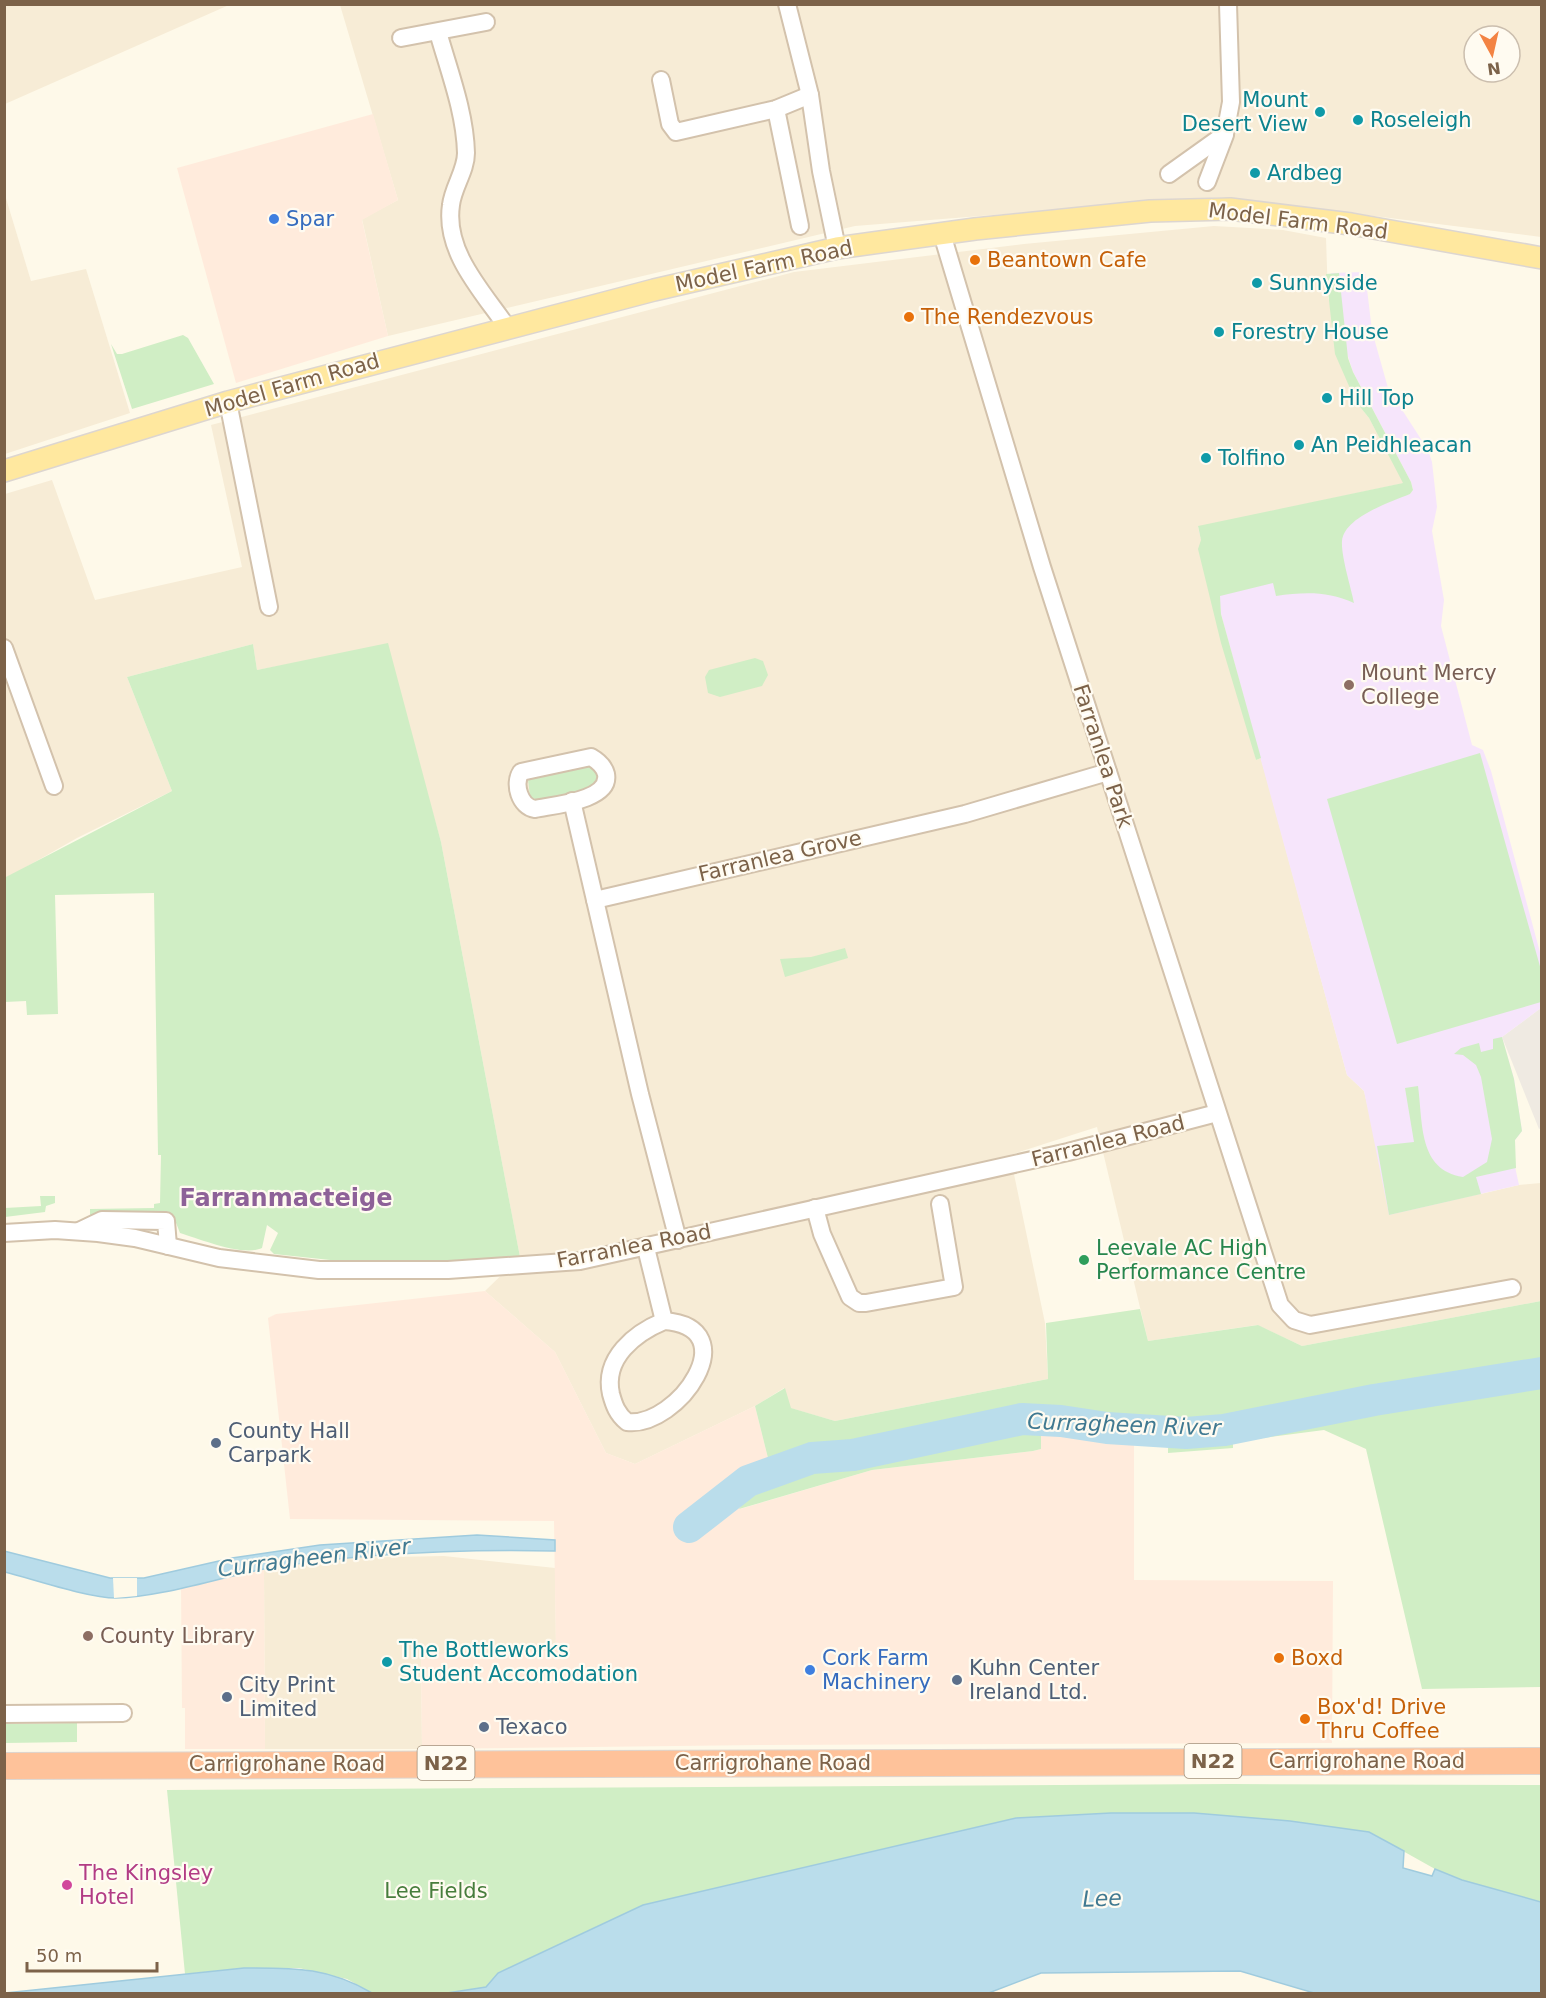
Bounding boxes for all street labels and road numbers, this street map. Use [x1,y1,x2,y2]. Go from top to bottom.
street label: Model Farm Road [1207,198,1389,244]
street label: Model Farm Road [673,235,855,297]
street label: Model Farm Road [202,349,382,421]
street label: Farranlea Park [1068,681,1138,832]
street label: Farranlea Grove [696,826,864,886]
street label: Farranlea Road [1029,1110,1187,1172]
street label: Farranlea Road [555,1219,713,1273]
road number: N22 [1184,1744,1242,1778]
road number: N22 [418,1746,474,1780]
street label: Carrigrohane Road [1269,1749,1465,1773]
street label: Carrigrohane Road [675,1751,871,1775]
street label: Carrigrohane Road [189,1752,385,1776]

